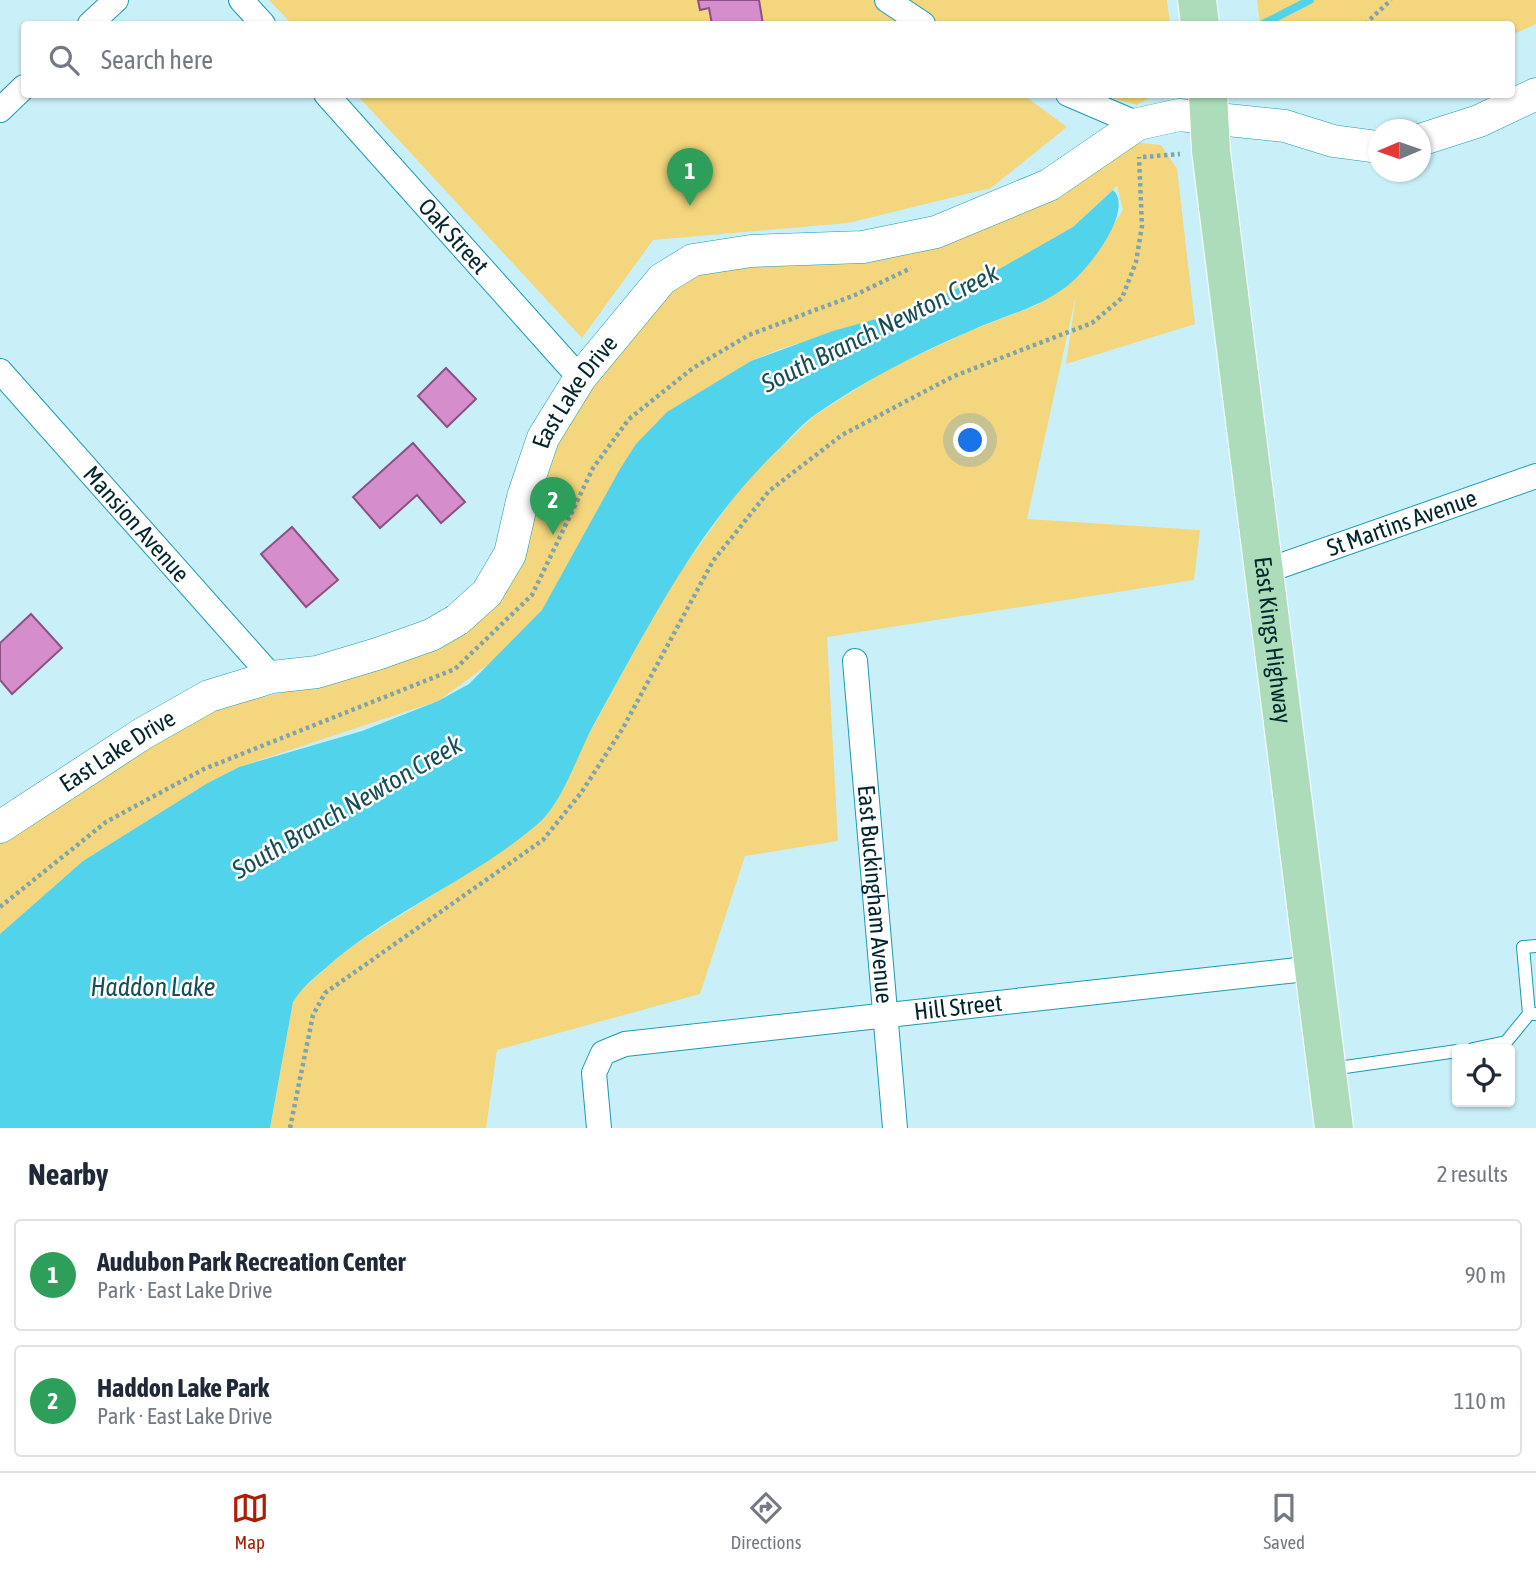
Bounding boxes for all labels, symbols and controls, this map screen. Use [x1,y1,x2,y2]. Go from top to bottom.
search box [21,21,1515,98]
icon: search [45,41,83,79]
text: Search here [101,45,213,75]
north arrow [1368,119,1431,182]
pin: 1 [667,148,713,206]
street label: Oak Street [413,193,494,279]
water label: South Branch Newton Creek [756,257,1004,399]
street label: East Lake Drive [527,330,623,452]
your location [953,423,987,457]
street label: Mansion Avenue [78,461,195,587]
pin: 2 [530,477,576,535]
street label: St Martins Avenue [1323,484,1480,561]
street label: East Kings Highway [1249,555,1297,725]
street label: East Lake Drive [54,704,180,797]
water label: South Branch Newton Creek [226,729,468,886]
street label: East Buckingham Avenue [853,784,898,1004]
water label: Haddon Lake [90,972,216,1002]
street label: Hill Street [913,989,1003,1025]
map controls [1452,1044,1515,1107]
button: locate [1452,1044,1515,1107]
text: Nearby [28,1157,108,1191]
text: 2 results [1437,1161,1508,1187]
text: Audubon Park Recreation Center [97,1247,405,1277]
text: 1 [48,1262,58,1288]
text: 90 m [1465,1262,1506,1288]
text: Park · East Lake Drive [97,1277,273,1303]
text: Haddon Lake Park [97,1373,269,1403]
text: 2 [48,1388,58,1414]
text: 110 m [1454,1388,1506,1414]
text: Park · East Lake Drive [97,1403,273,1429]
tab: Map [231,1489,269,1553]
tab: Directions [731,1489,801,1553]
tab: Saved [1263,1489,1305,1553]

